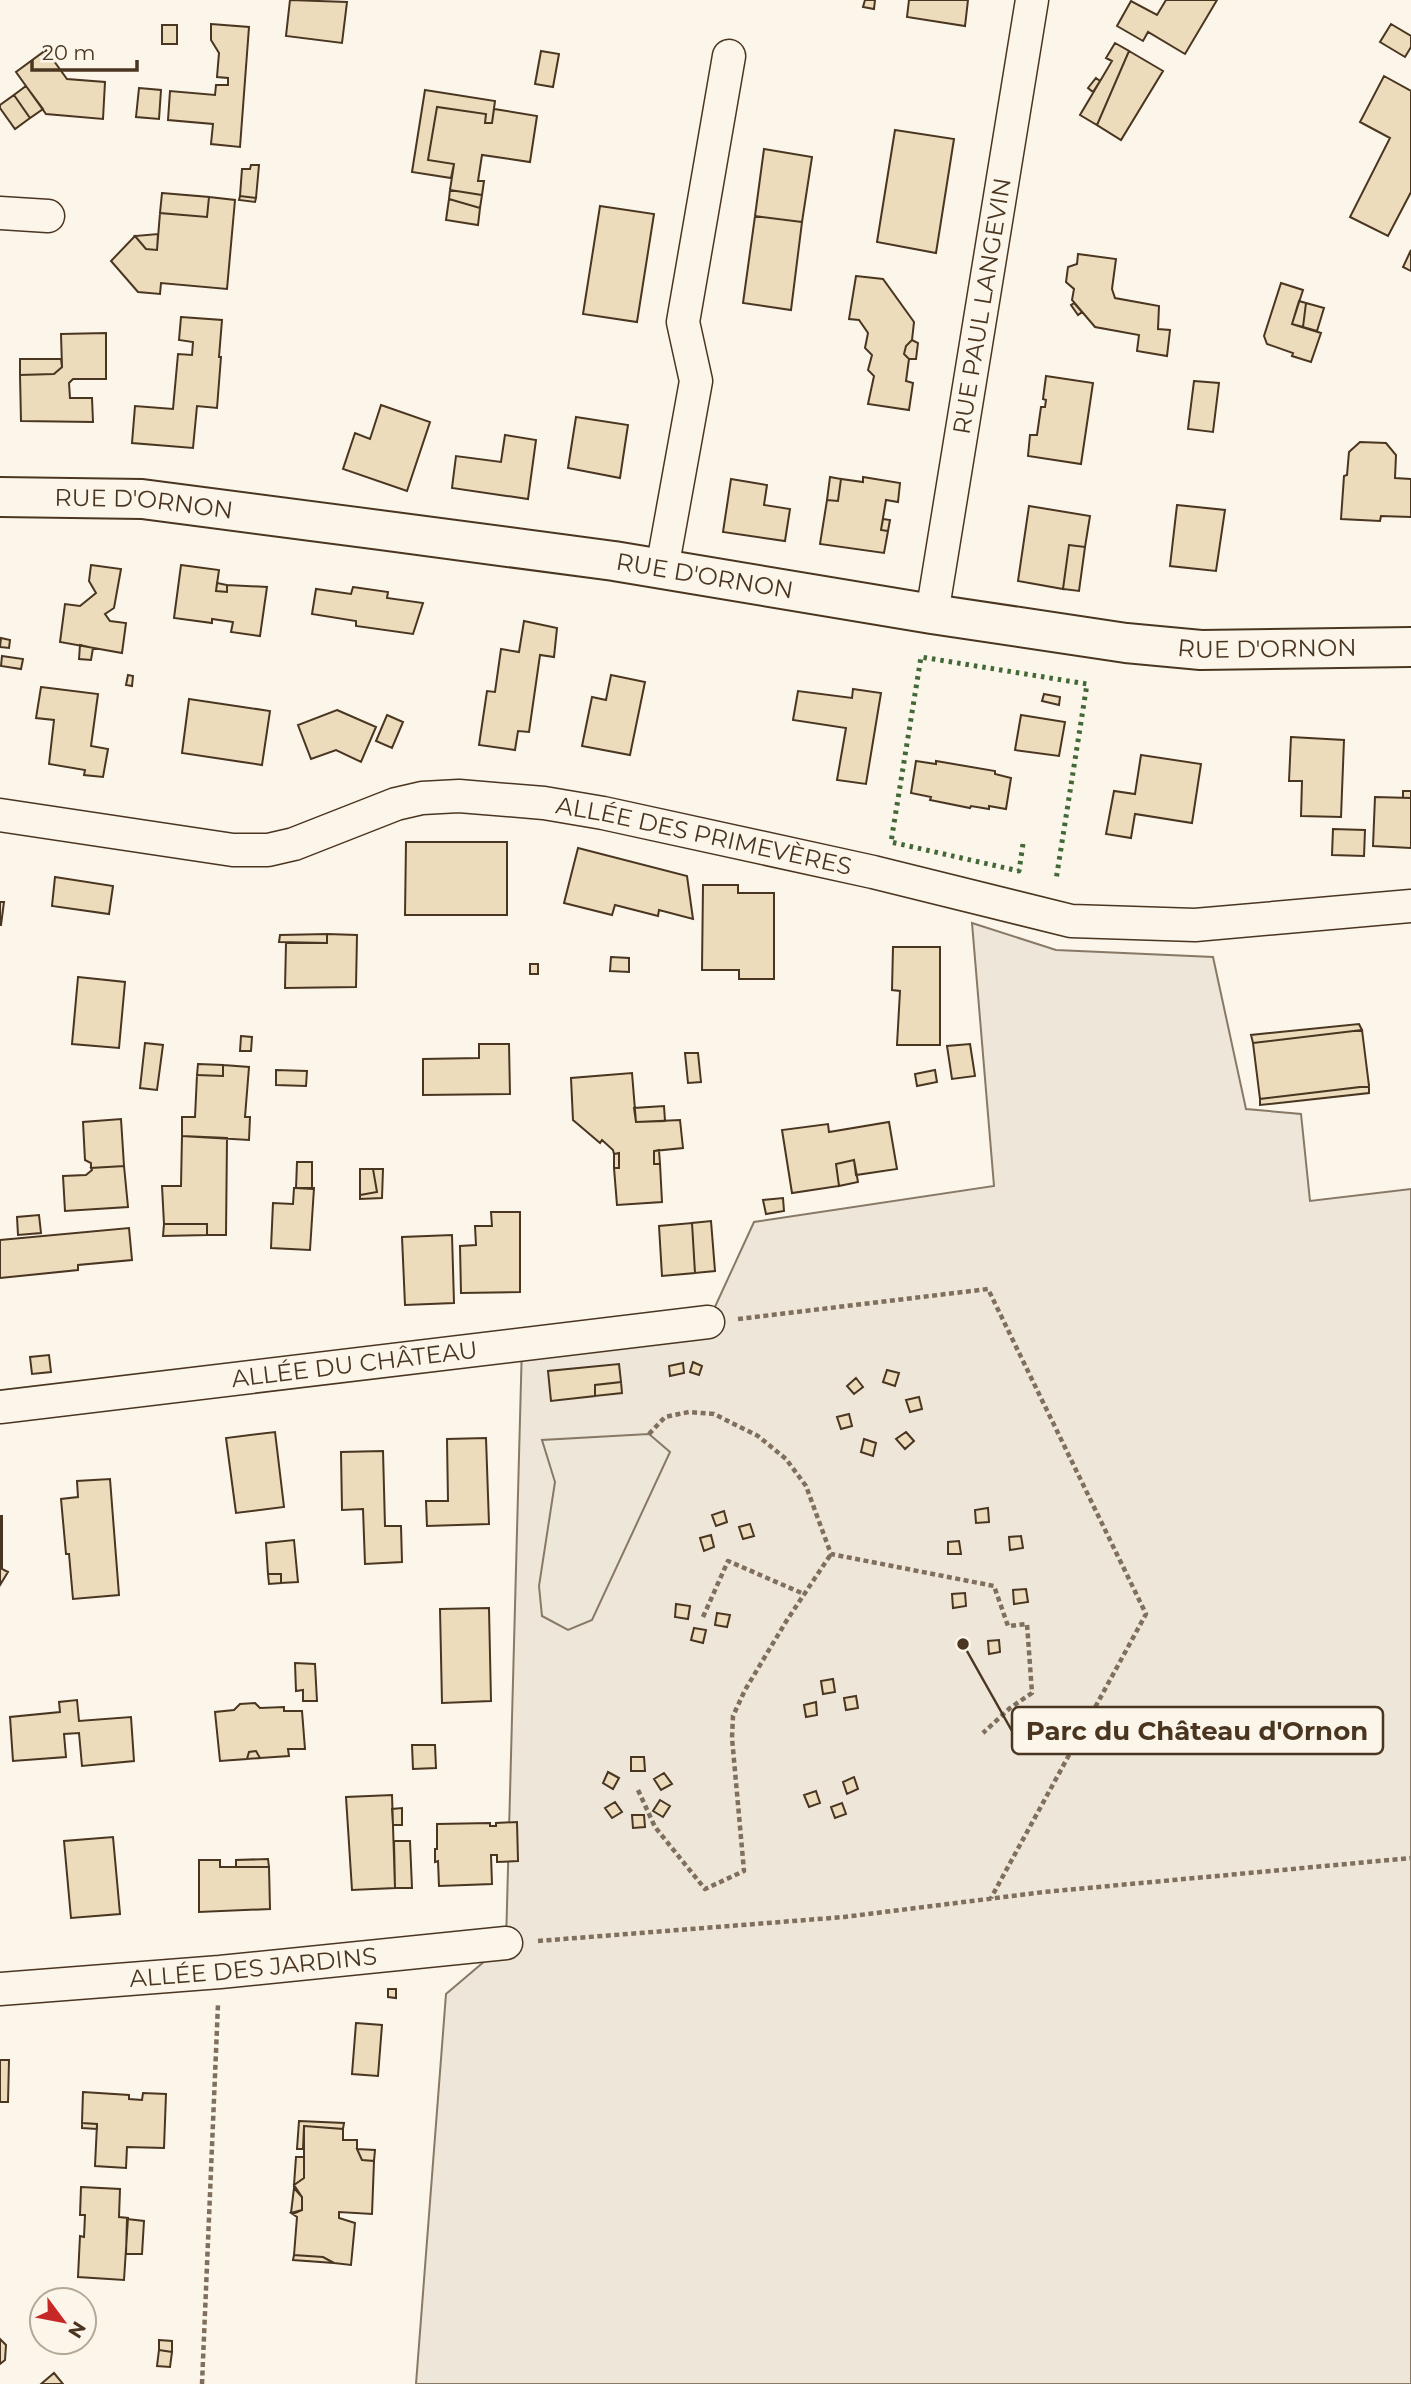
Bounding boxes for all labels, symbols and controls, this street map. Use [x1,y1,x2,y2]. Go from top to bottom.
scale bar [32,28,136,72]
text: 20 m [42,40,96,65]
street label: RUE PAUL LANGEVIN [946,176,1017,436]
street label: RUE D'ORNON [54,483,235,525]
street label: RUE D'ORNON [614,547,796,605]
street label: RUE D'ORNON [1176,633,1357,664]
street label: ALLÉE DES PRIMEVÈRES [554,790,855,881]
street label: ALLÉE DU CHÂTEAU [230,1335,479,1393]
callout: Parc du Château d'Ornon [1012,1707,1383,1754]
text: Parc du Château d'Ornon [1026,1715,1368,1747]
street label: ALLÉE DES JARDINS [128,1941,378,1993]
north arrow [28,2286,98,2356]
text: N [63,2317,91,2342]

